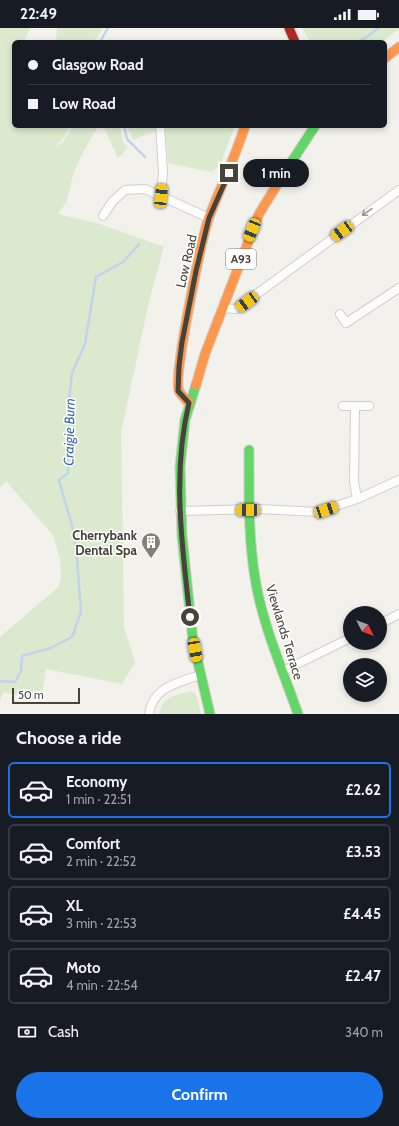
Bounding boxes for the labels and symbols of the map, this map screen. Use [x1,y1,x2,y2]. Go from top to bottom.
callout: 1 min [243,159,309,187]
route end [220,164,238,182]
car [154,183,168,209]
one-way arrow [362,208,373,217]
car [242,217,262,243]
car [329,219,355,243]
street label: Low Road [172,233,200,289]
road number: A93 [226,249,256,269]
car [234,290,260,314]
water label: Craigie Burn [59,398,79,466]
car [313,501,339,519]
car [236,504,260,516]
place label: Cherrybank Dental Spa [72,527,138,558]
building icon: Cherrybank Dental Spa [140,531,162,559]
street label: Viewlands Terrace [263,582,307,682]
north arrow [343,606,387,650]
route start [181,608,199,626]
car [187,637,203,663]
scale bar [12,686,80,705]

